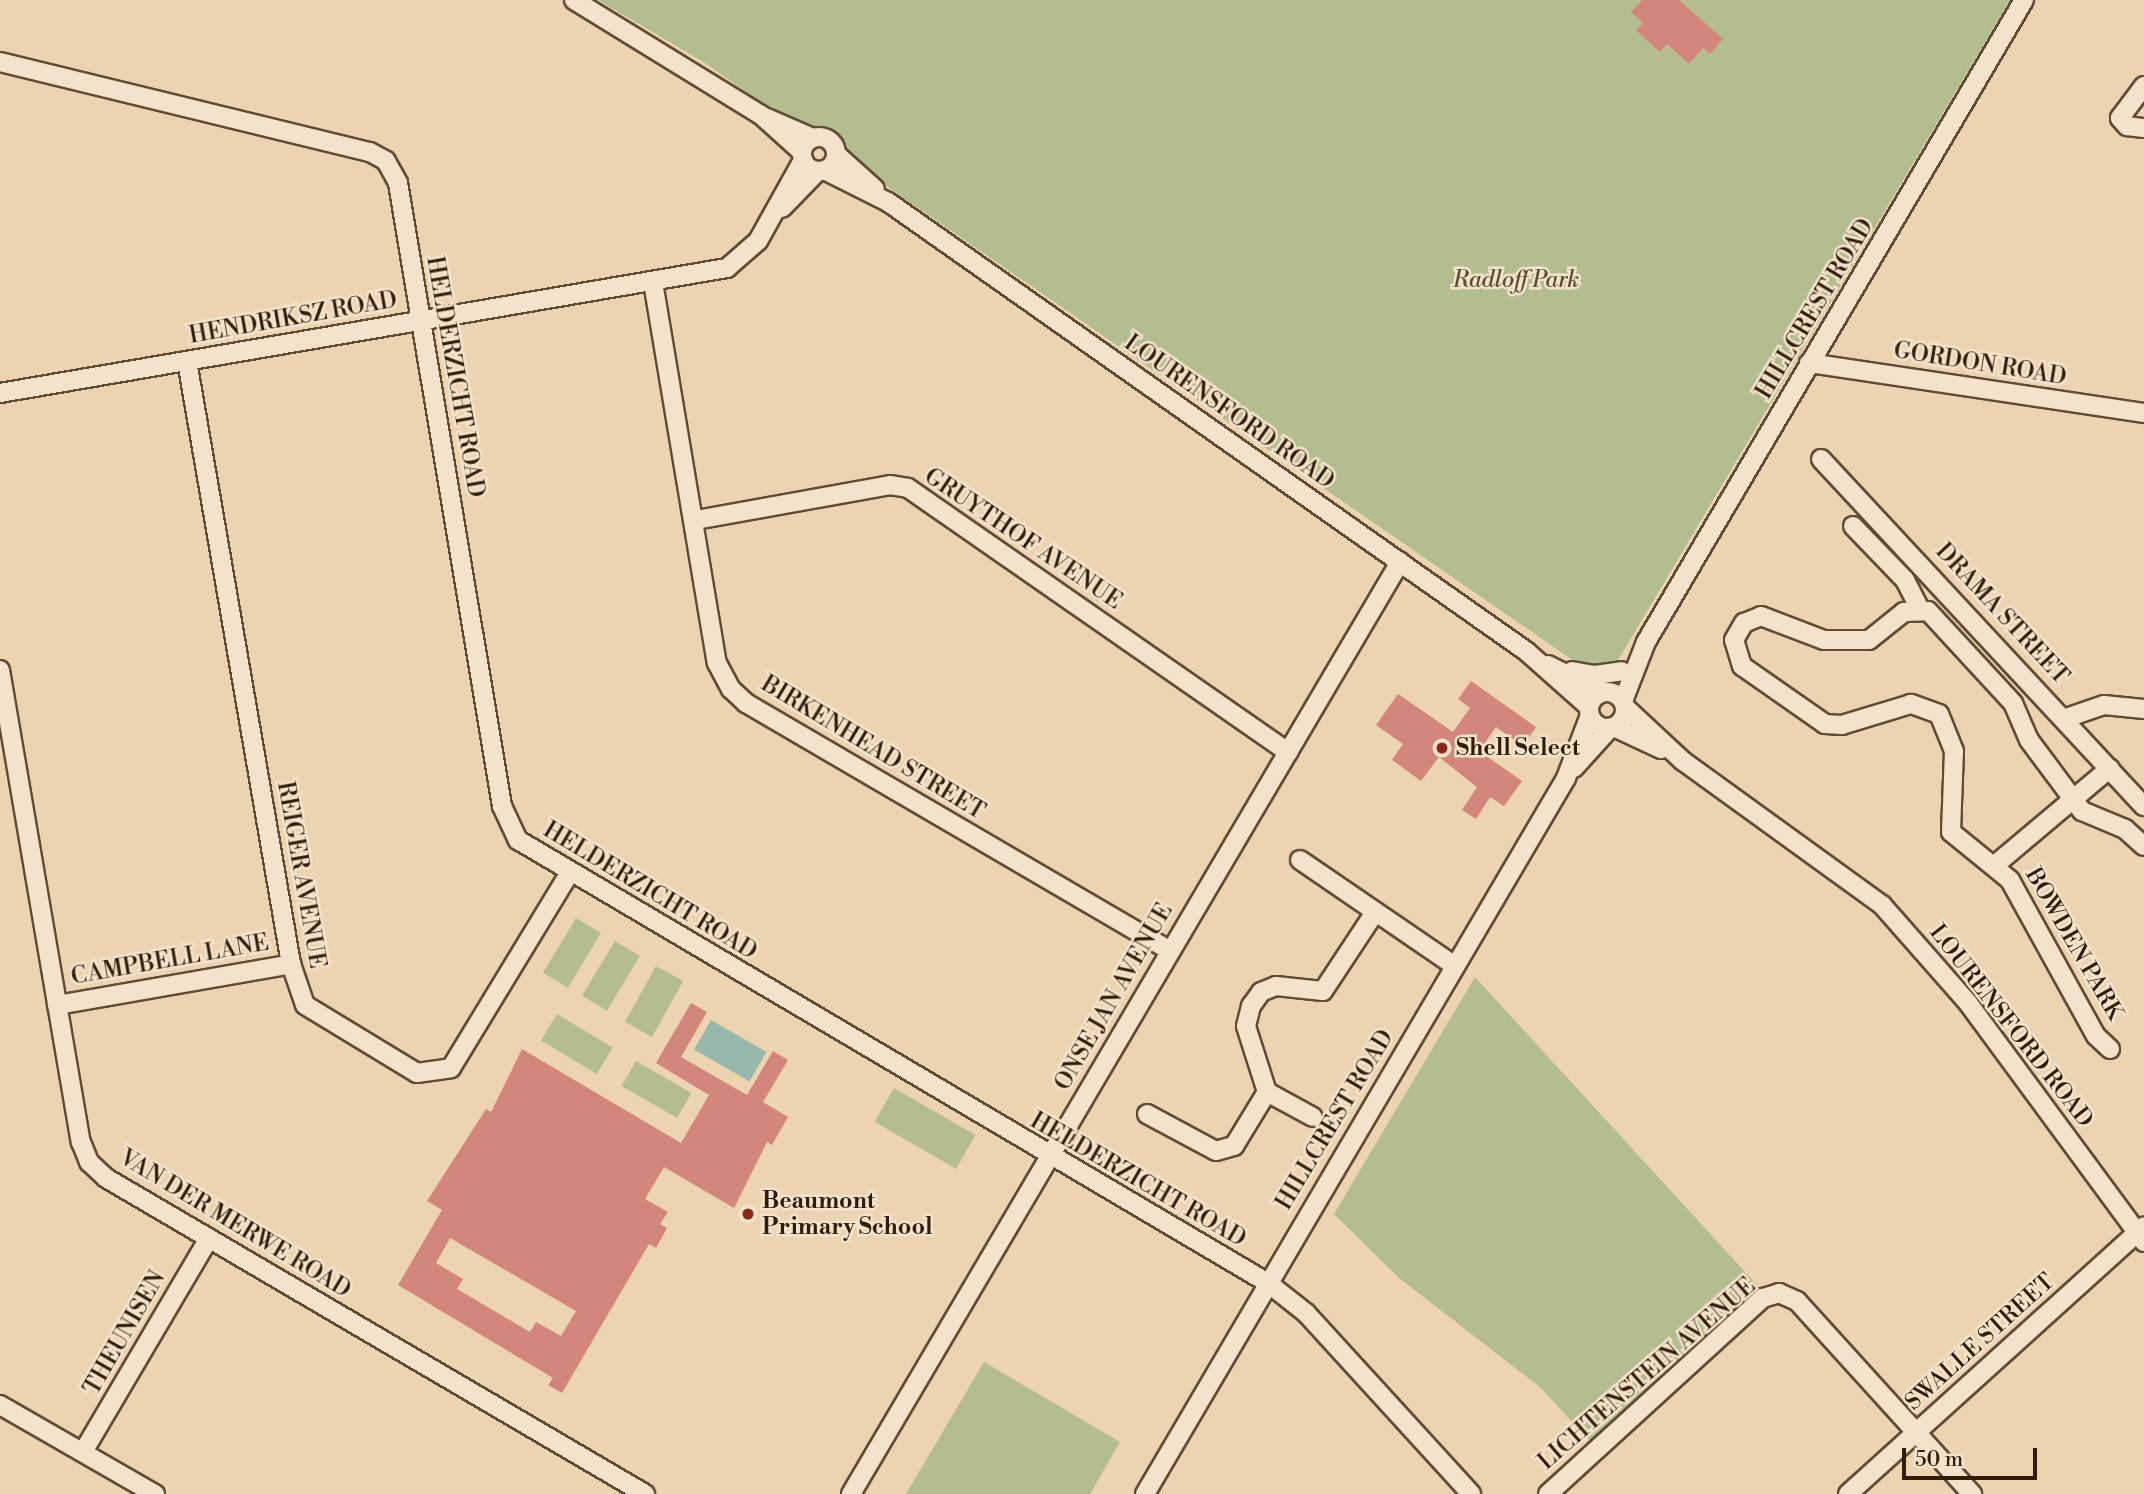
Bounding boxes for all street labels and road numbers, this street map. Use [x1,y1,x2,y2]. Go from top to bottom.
street label: HILLCREST ROAD [1750,214,1880,404]
street label: HELDERZICHT ROAD [420,254,490,500]
street label: HENDRIKSZ ROAD [187,286,399,350]
street label: LOURENSFORD ROAD [1119,329,1339,495]
street label: GORDON ROAD [1892,337,2068,391]
street label: GRUYTHOF AVENUE [919,463,1127,615]
street label: DRAMA STREET [1930,538,2074,690]
street label: BIRKENHEAD STREET [756,670,990,826]
street label: REIGER AVENUE [271,779,331,971]
street label: HELDERZICHT ROAD [538,816,762,966]
street label: BOWDEN PARK [2019,863,2129,1025]
street label: ONSE JAN AVENUE [1049,899,1179,1095]
street label: LOURENSFORD ROAD [1923,919,2099,1133]
street label: CAMPBELL LANE [69,929,271,991]
street label: HILLCREST ROAD [1270,1025,1400,1215]
street label: HELDERZICHT ROAD [1025,1107,1251,1253]
street label: VAN DER MERWE ROAD [114,1144,356,1304]
street label: THEUNISEN [78,1266,172,1400]
street label: SWALLE STREET [1900,1268,2060,1416]
street label: LICHTENSTEIN AVENUE [1533,1272,1761,1476]

